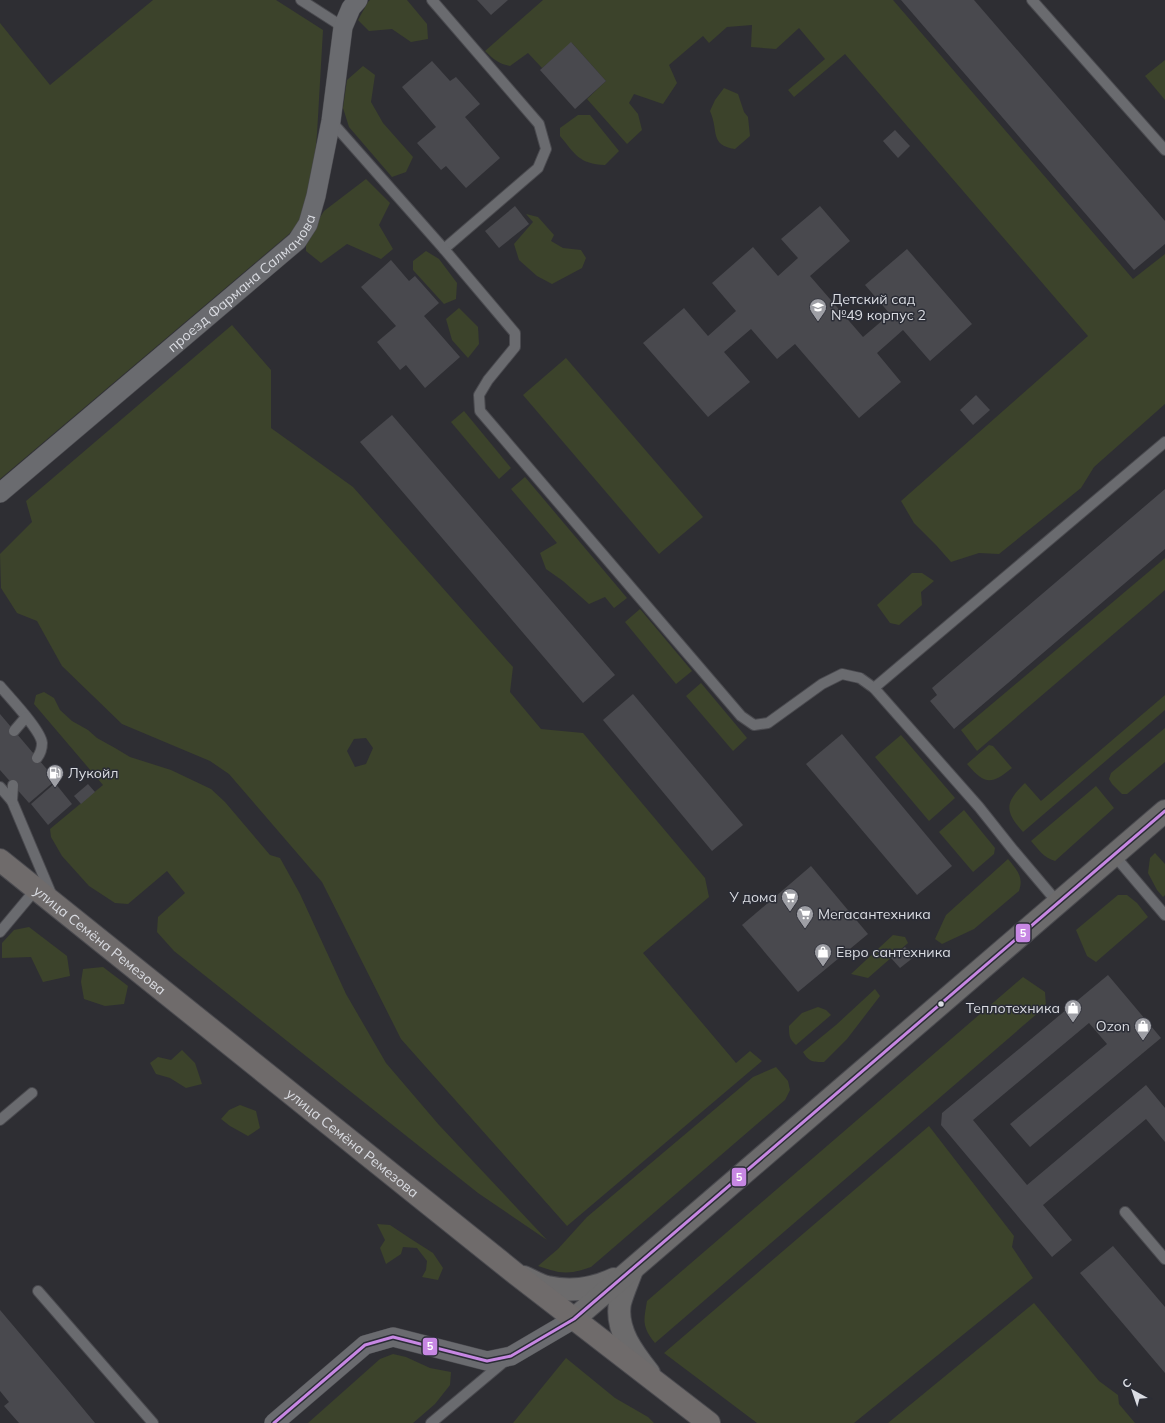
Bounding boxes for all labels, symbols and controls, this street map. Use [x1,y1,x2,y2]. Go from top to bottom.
street label: проезд Фармана Салманова [164,212,319,356]
place label: Детский сад №49 корпус 2 [831,290,926,324]
school or university icon: Детский сад №49 корпус 2 [808,297,828,322]
fuel station icon: Лукойл [45,763,65,788]
place label: Лукойл [68,764,118,782]
street label: улица Семёна Ремезова [30,881,170,999]
supermarket icon: У дома [780,887,800,912]
place label: У дома [728,888,777,906]
supermarket icon: Мегасантехника [795,904,815,929]
place label: Мегасантехника [818,905,931,923]
line badge: 5 [1015,923,1031,943]
text: 5 [1020,926,1027,940]
shop icon: Евро сантехника [813,942,833,967]
place label: Евро сантехника [836,943,951,961]
shop icon: Теплотехника [1063,998,1083,1023]
unlabelled marker [936,999,946,1009]
place label: Теплотехника [966,999,1060,1017]
shop icon: Ozon [1133,1016,1153,1041]
place label: Ozon [1096,1017,1130,1035]
street label: улица Семёна Ремезова [283,1084,423,1201]
line badge: 5 [731,1167,747,1187]
text: 5 [736,1170,743,1184]
line badge: 5 [422,1337,438,1356]
text: 5 [427,1339,434,1353]
north arrow [1113,1371,1153,1411]
text: С [1119,1375,1134,1391]

